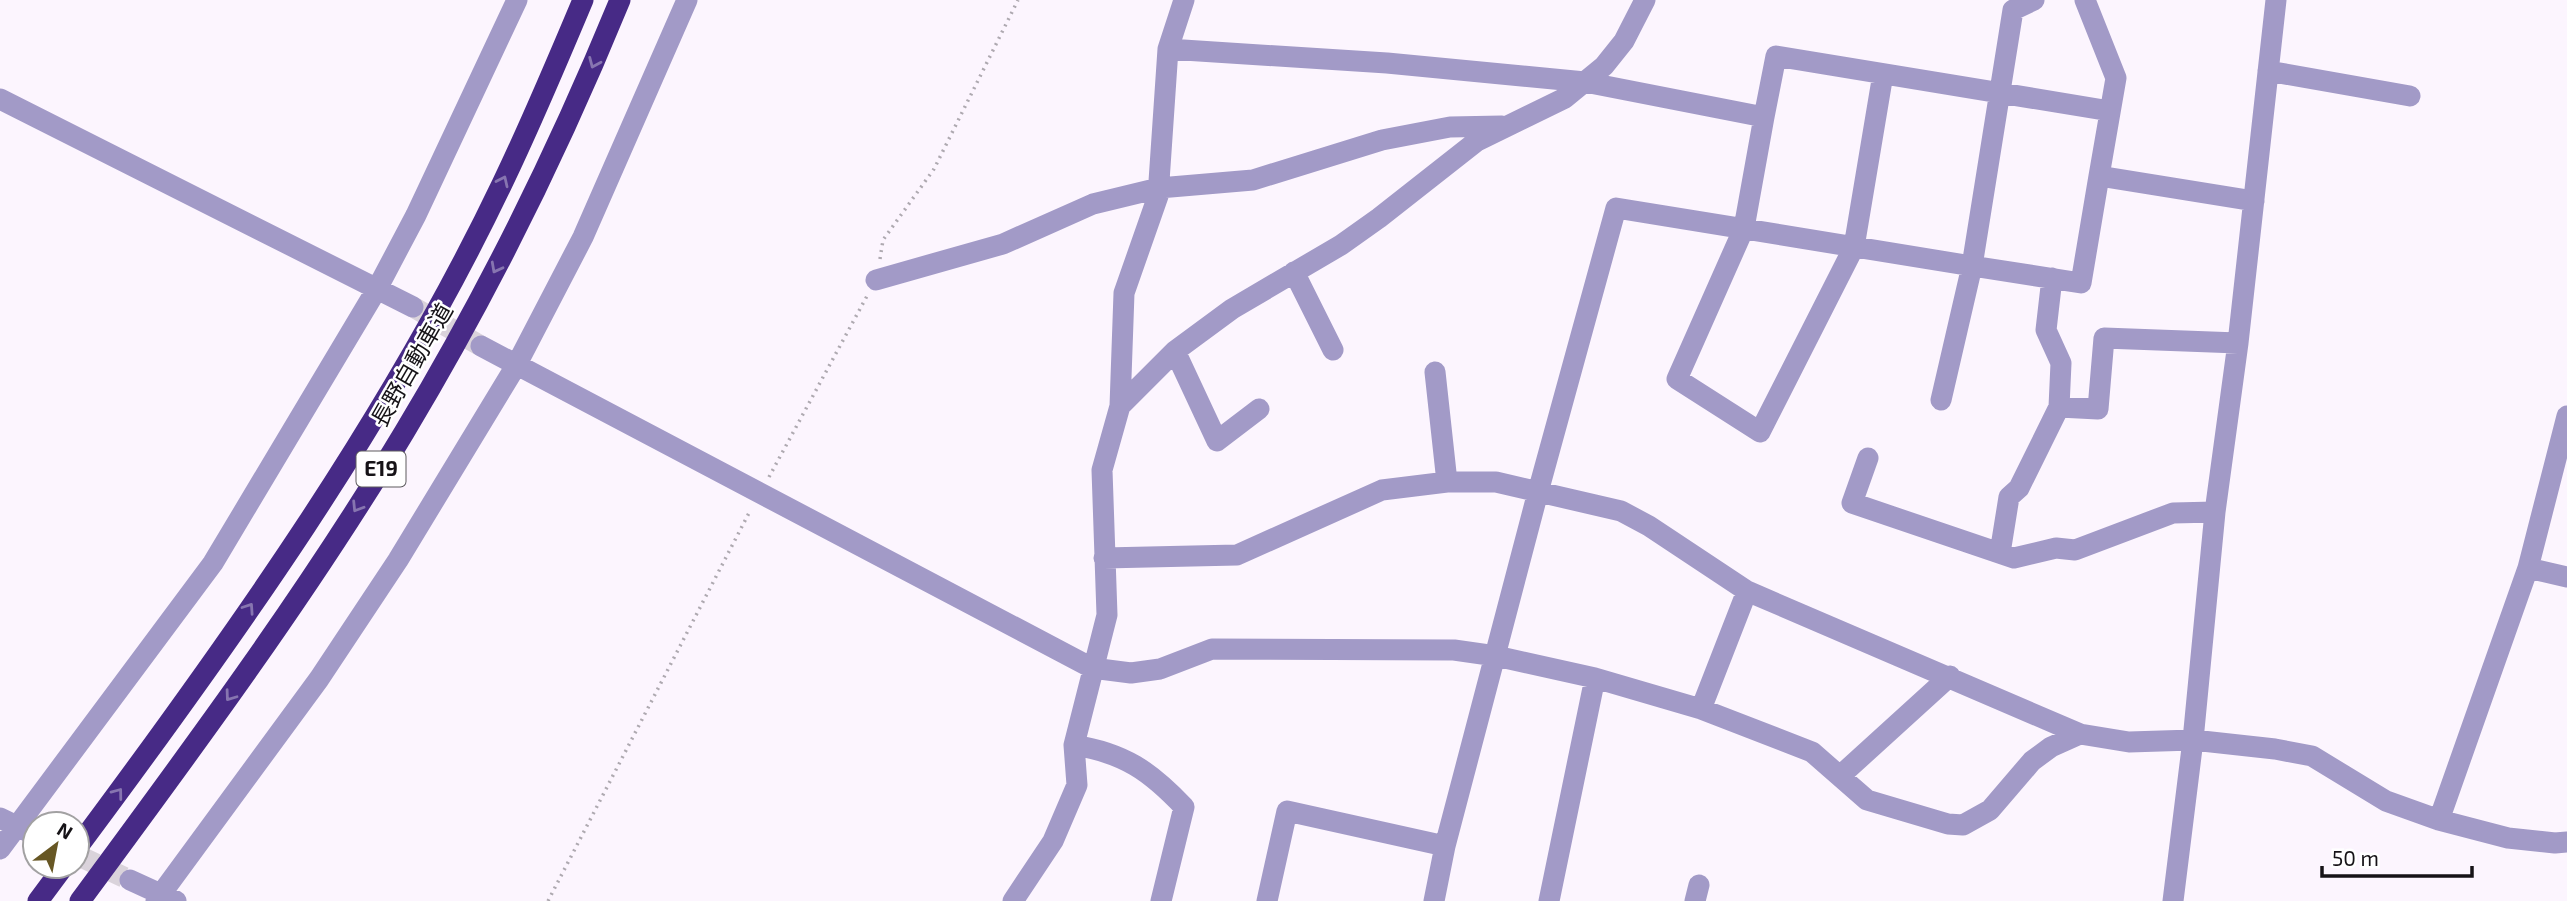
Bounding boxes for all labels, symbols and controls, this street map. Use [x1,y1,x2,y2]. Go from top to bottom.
one-way arrow [588,56,602,68]
one-way arrow [495,176,509,188]
one-way arrow [491,261,504,273]
street label: 長野自動車道 [365,298,458,431]
road number: E19 [356,452,406,486]
one-way arrow [353,500,366,513]
one-way arrow [241,603,253,616]
one-way arrow [225,688,238,700]
one-way arrow [109,788,122,801]
north arrow [21,810,91,880]
text: N [53,817,77,844]
scale bar [2322,834,2472,878]
text: 50 m [2332,845,2379,870]

